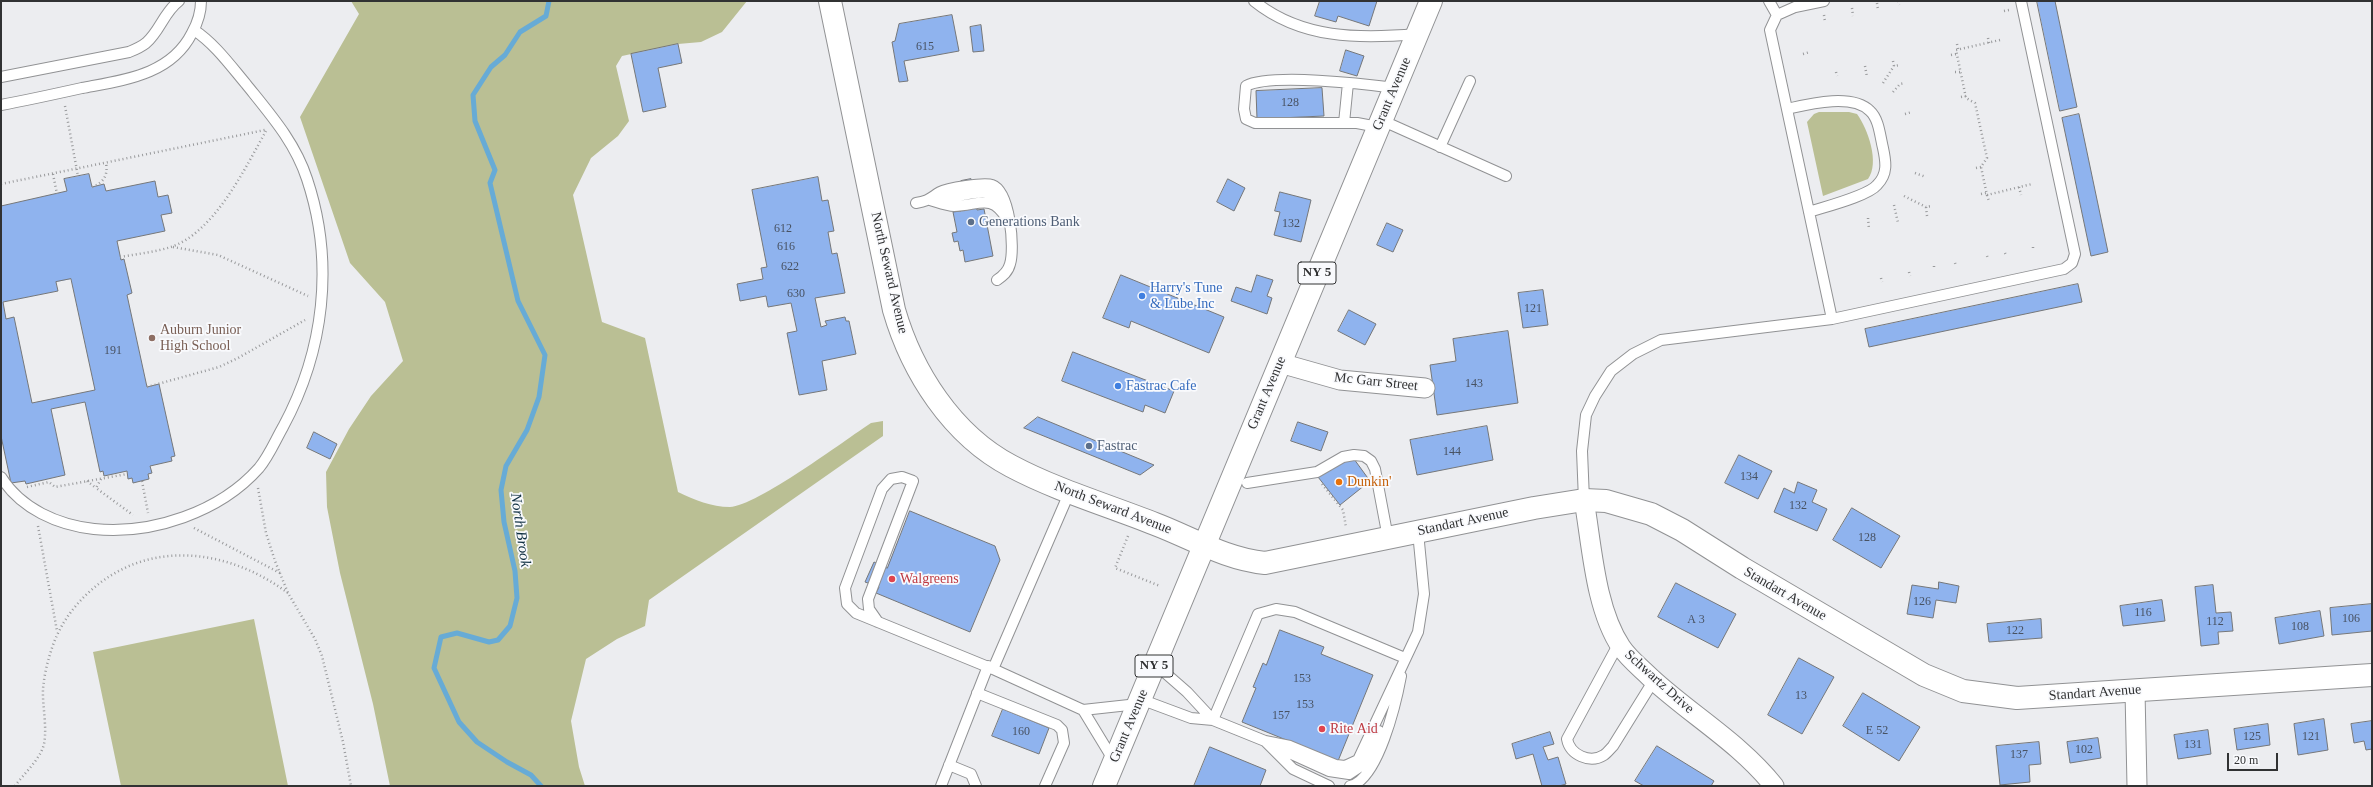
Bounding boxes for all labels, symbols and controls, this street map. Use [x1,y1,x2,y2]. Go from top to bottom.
house number: 615 [916,40,934,54]
street label: Grant Avenue [1369,55,1415,133]
house number: 128 [1281,96,1299,110]
street label: North Seward Avenue [867,211,911,335]
place label: Generations Bank [979,214,1080,230]
marker: Generations Bank [966,217,976,227]
house number: 132 [1282,217,1300,231]
house number: 612 [774,222,792,236]
house number: 616 [777,240,795,254]
house number: 622 [781,260,799,274]
road number: NY 5 [1298,262,1336,284]
place label: Harry's Tune & Lube Inc [1150,280,1222,312]
house number: 630 [787,287,805,301]
marker: Harry's Tune & Lube Inc [1137,291,1147,301]
house number: 121 [1524,302,1542,316]
place label: Auburn Junior High School [160,322,241,354]
marker: Auburn Junior High School [147,333,157,343]
house number: 191 [104,344,122,358]
street label: Grant Avenue [1244,354,1290,432]
street label: Mc Garr Street [1333,369,1419,395]
house number: 143 [1465,377,1483,391]
place label: Fastrac Cafe [1126,378,1196,394]
marker: Fastrac Cafe [1113,381,1123,391]
place label: Fastrac [1097,438,1137,454]
marker: Fastrac [1084,441,1094,451]
house number: 144 [1443,445,1461,459]
house number: 134 [1740,470,1758,484]
place label: Dunkin' [1347,474,1392,490]
marker: Dunkin' [1334,477,1344,487]
street label: North Seward Avenue [1052,478,1174,538]
water label: North Brook [506,492,534,568]
house number: 132 [1789,499,1807,513]
street label: Standart Avenue [1416,504,1510,540]
house number: 128 [1858,531,1876,545]
street label: Standart Avenue [1741,564,1829,624]
place label: Walgreens [900,571,959,587]
marker: Walgreens [887,574,897,584]
house number: 126 [1913,595,1931,609]
house number: 116 [2134,606,2152,620]
house number: 106 [2342,612,2360,626]
house number: A 3 [1687,613,1705,627]
house number: 112 [2206,615,2224,629]
house number: 108 [2291,620,2309,634]
house number: 122 [2006,624,2024,638]
street label: Schwartz Drive [1621,646,1697,718]
road number: NY 5 [1135,655,1173,677]
house number: 153 [1293,672,1311,686]
street label: Standart Avenue [2048,681,2142,705]
street label: Grant Avenue [1106,687,1152,765]
house number: 13 [1795,689,1807,703]
house number: 153 [1296,698,1314,712]
house number: 157 [1272,709,1290,723]
place label: Rite Aid [1330,721,1378,737]
marker: Rite Aid [1317,724,1327,734]
house number: E 52 [1866,724,1888,738]
house number: 160 [1012,725,1030,739]
house number: 125 [2243,730,2261,744]
house number: 121 [2302,730,2320,744]
house number: 131 [2184,738,2202,752]
house number: 102 [2075,743,2093,757]
scale bar [2229,745,2280,771]
house number: 137 [2010,748,2028,762]
text: 20 m [2234,753,2258,767]

